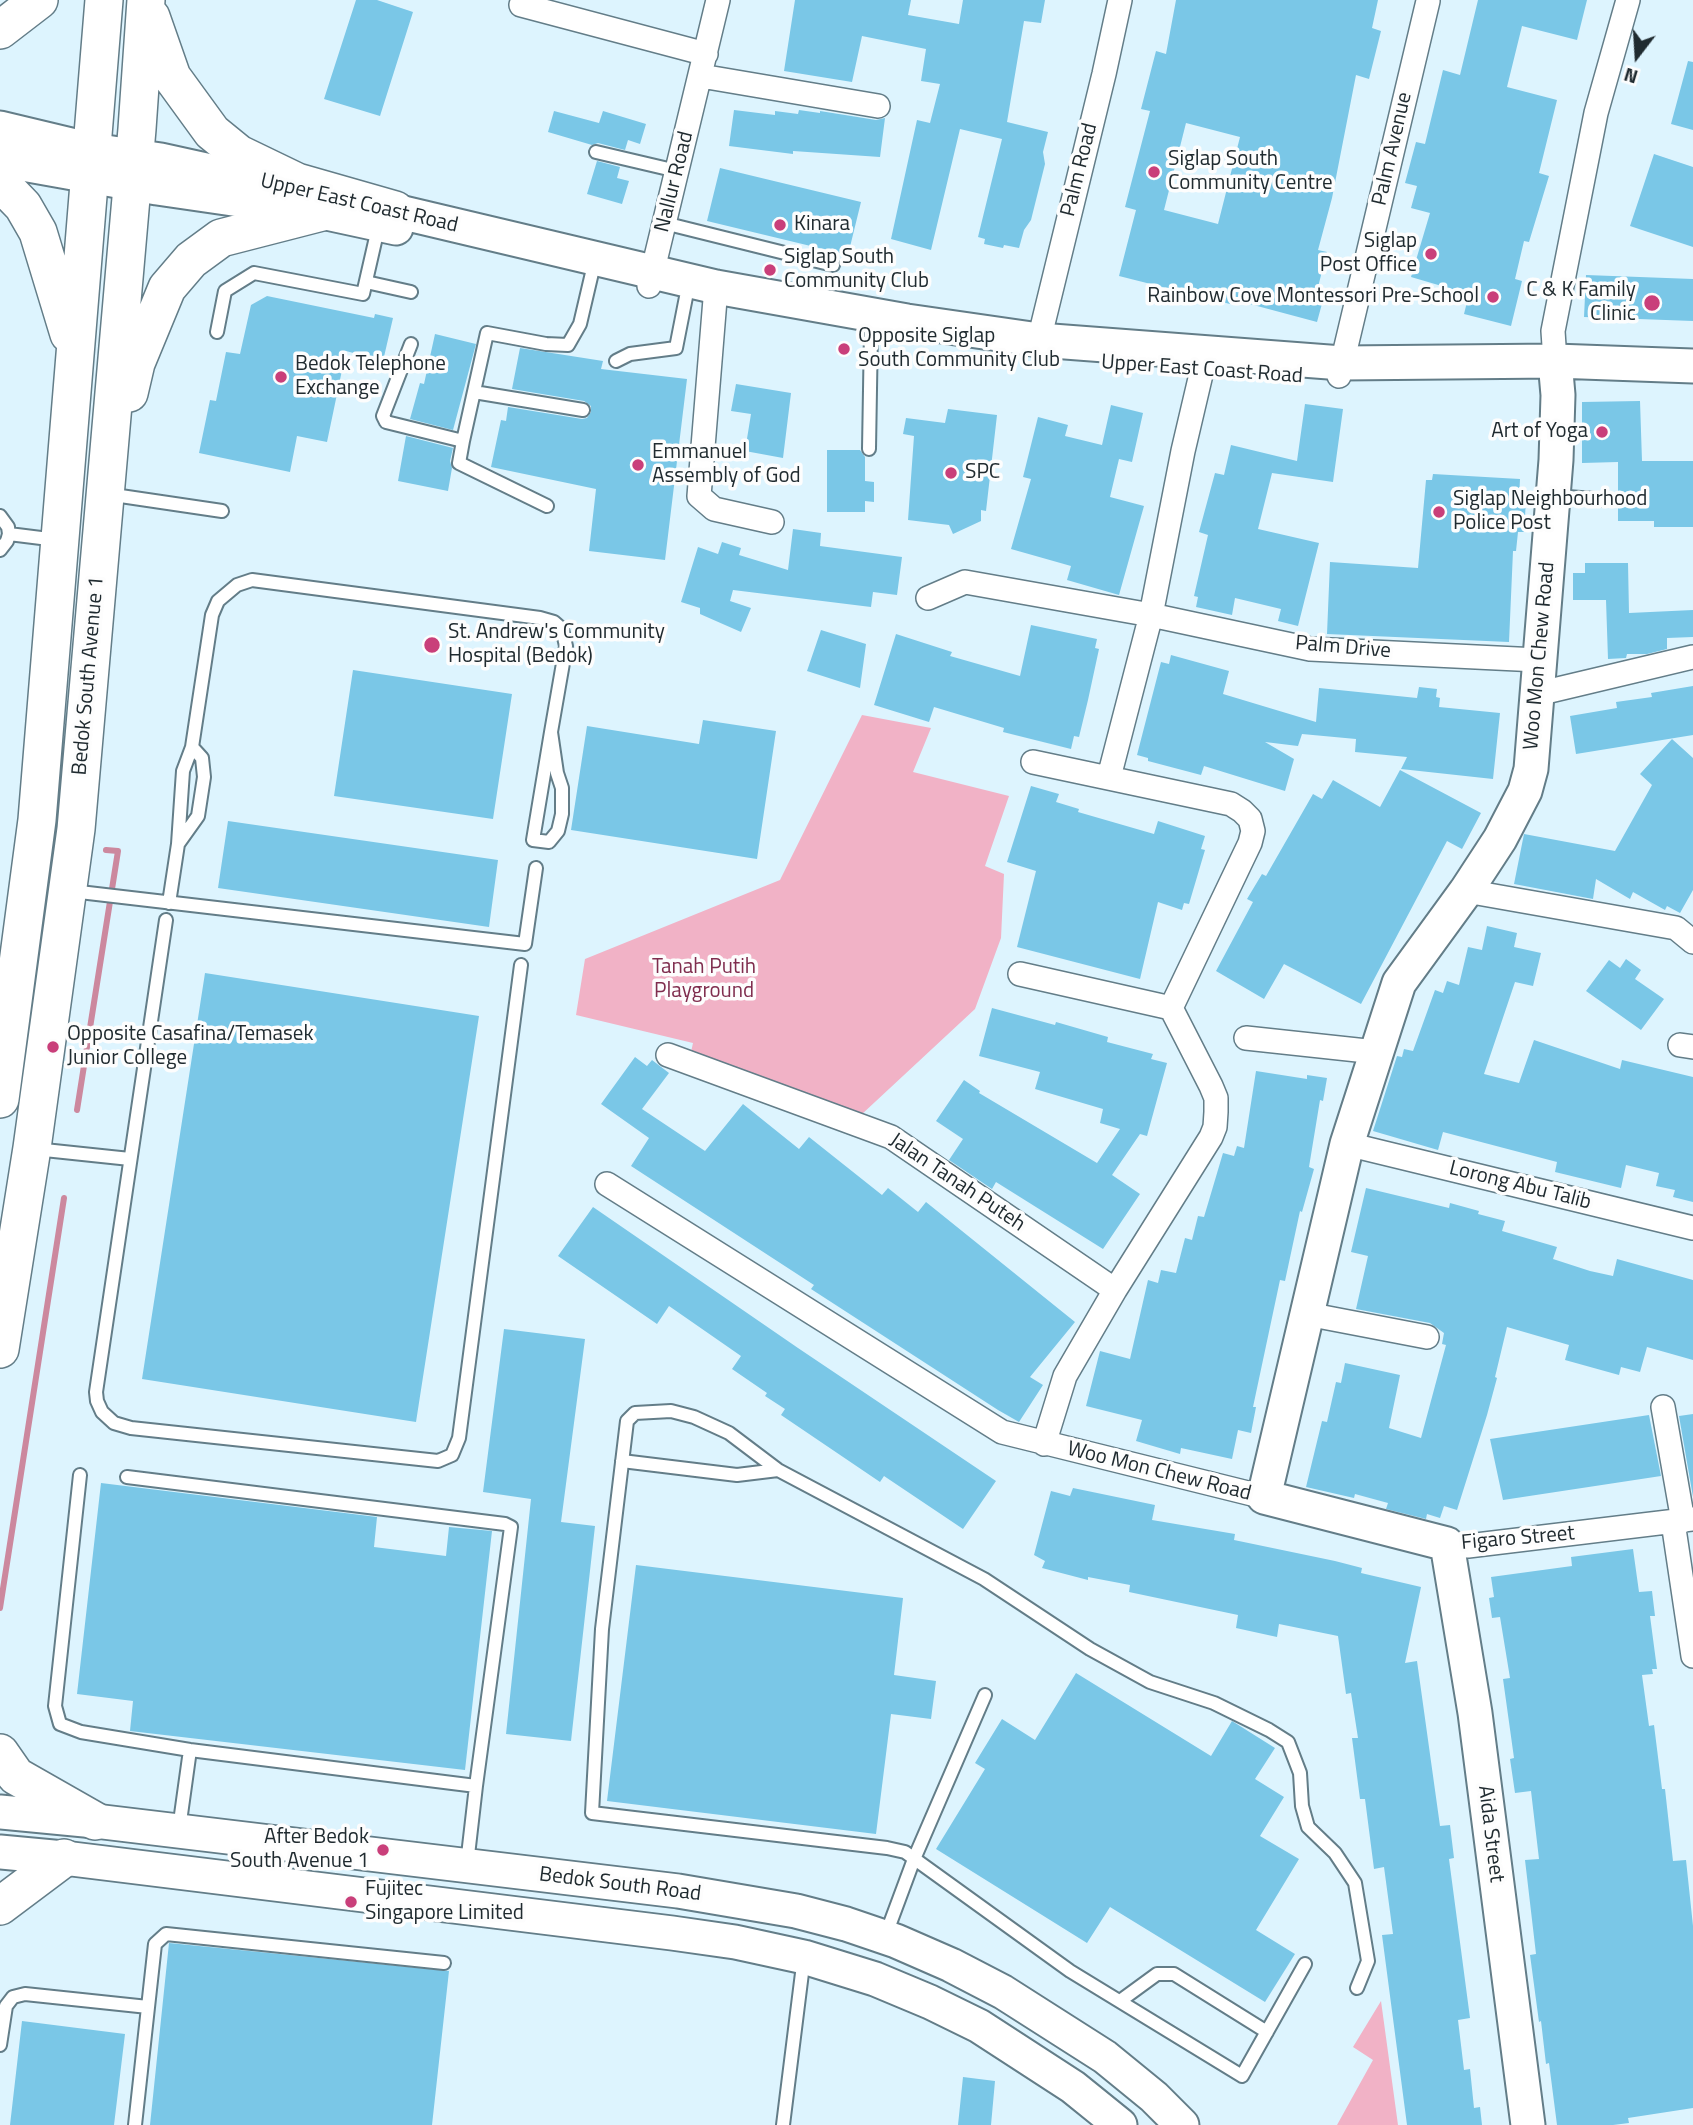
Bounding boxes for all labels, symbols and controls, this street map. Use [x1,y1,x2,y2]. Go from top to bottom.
north arrow [1602,21,1672,91]
text: N [1620,61,1641,92]
street label: Palm Avenue [1368,90,1418,208]
street label: Palm Road [1056,121,1104,219]
street label: Nallur Road [650,129,700,235]
place label: Siglap South Community Centre [1168,147,1333,197]
marker: Siglap South Community Centre [1146,164,1162,180]
street label: Upper East Coast Road [258,169,460,239]
place label: Kinara [794,212,850,238]
marker: Kinara [772,217,788,233]
place label: Siglap Post Office [1320,229,1417,279]
place label: Siglap South Community Club [784,245,929,295]
marker: Siglap Post Office [1423,246,1439,262]
marker: Siglap South Community Club [762,262,778,278]
place label: C & K Family Clinic [1526,278,1636,328]
place label: Rainbow Cove Montessori Pre-School [1147,284,1479,310]
marker: Rainbow Cove Montessori Pre-School [1485,289,1501,305]
marker: C & K Family Clinic [1642,293,1662,313]
place label: Opposite Siglap South Community Club [858,324,1060,374]
marker: Opposite Siglap South Community Club [836,341,852,357]
street label: Upper East Coast Road [1100,350,1304,390]
place label: Bedok Telephone Exchange [295,352,446,402]
marker: Bedok Telephone Exchange [273,369,289,385]
place label: Art of Yoga [1491,419,1588,445]
marker: Art of Yoga [1594,424,1610,440]
place label: Emmanuel Assembly of God [652,440,801,490]
marker: Emmanuel Assembly of God [630,457,646,473]
place label: SPC [965,460,1000,486]
marker: SPC [943,465,959,481]
place label: Siglap Neighbourhood Police Post [1453,487,1647,537]
marker: Siglap Neighbourhood Police Post [1431,504,1447,520]
street label: Woo Mon Chew Road [1519,561,1561,751]
street label: Bedok South Avenue 1 [68,576,110,776]
place label: St. Andrew's Community Hospital (Bedok) [448,620,665,670]
street label: Palm Drive [1294,631,1392,665]
marker: St. Andrew's Community Hospital (Bedok) [422,635,442,655]
park label: Tanah Putih Playground [652,955,756,1005]
place label: Opposite Casafina/Temasek Junior College [67,1022,314,1072]
marker: Opposite Casafina/Temasek Junior College [45,1039,61,1055]
street label: Jalan Tanah Puteh [884,1128,1030,1238]
street label: Lorong Abu Talib [1446,1156,1594,1216]
street label: Woo Mon Chew Road [1064,1437,1254,1507]
street label: Figaro Street [1460,1521,1576,1557]
street label: Aida Street [1472,1784,1508,1884]
place label: After Bedok South Avenue 1 [230,1825,369,1875]
marker: After Bedok South Avenue 1 [375,1842,391,1858]
street label: Bedok South Road [538,1863,702,1907]
place label: Fujitec Singapore Limited [365,1877,524,1927]
marker: Fujitec Singapore Limited [343,1894,359,1910]

